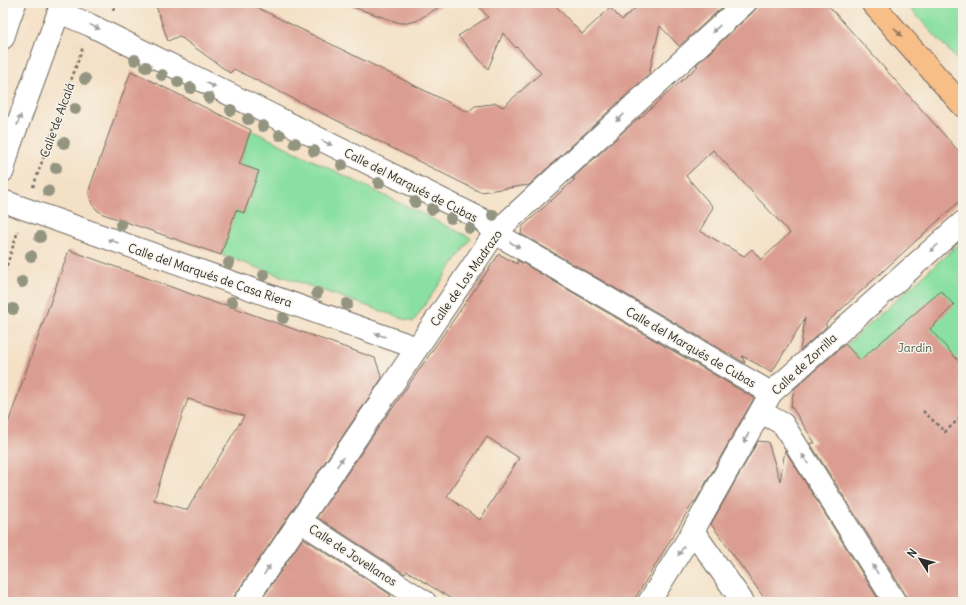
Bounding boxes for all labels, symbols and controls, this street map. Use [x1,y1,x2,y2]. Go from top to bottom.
one-way arrow [89,24,100,30]
one-way arrow [711,25,721,34]
one-way arrow [893,27,902,37]
street label: Calle de Alcalá [37,80,78,159]
one-way arrow [205,82,217,88]
one-way arrow [615,113,625,122]
one-way arrow [16,114,22,126]
one-way arrow [322,140,333,146]
street label: Calle del Marqués de Cubas [342,145,480,225]
street label: Calle de Los Madrazo [427,227,505,329]
one-way arrow [106,237,118,243]
street label: Calle del Marqués de Casa Riera [126,240,294,310]
one-way arrow [509,241,520,248]
one-way arrow [929,243,939,252]
street label: Calle del Marqués de Cubas [623,304,759,390]
street label: Calle de Zorrilla [768,330,840,398]
one-way arrow [374,332,386,338]
park label: Jardín [898,340,932,355]
one-way arrow [742,432,749,444]
one-way arrow [801,454,809,464]
one-way arrow [336,457,344,468]
street label: Calle de Jovellanos [306,521,400,589]
north arrow [900,539,940,579]
one-way arrow [677,546,685,556]
text: N [904,546,920,560]
one-way arrow [871,563,878,575]
one-way arrow [263,565,271,575]

